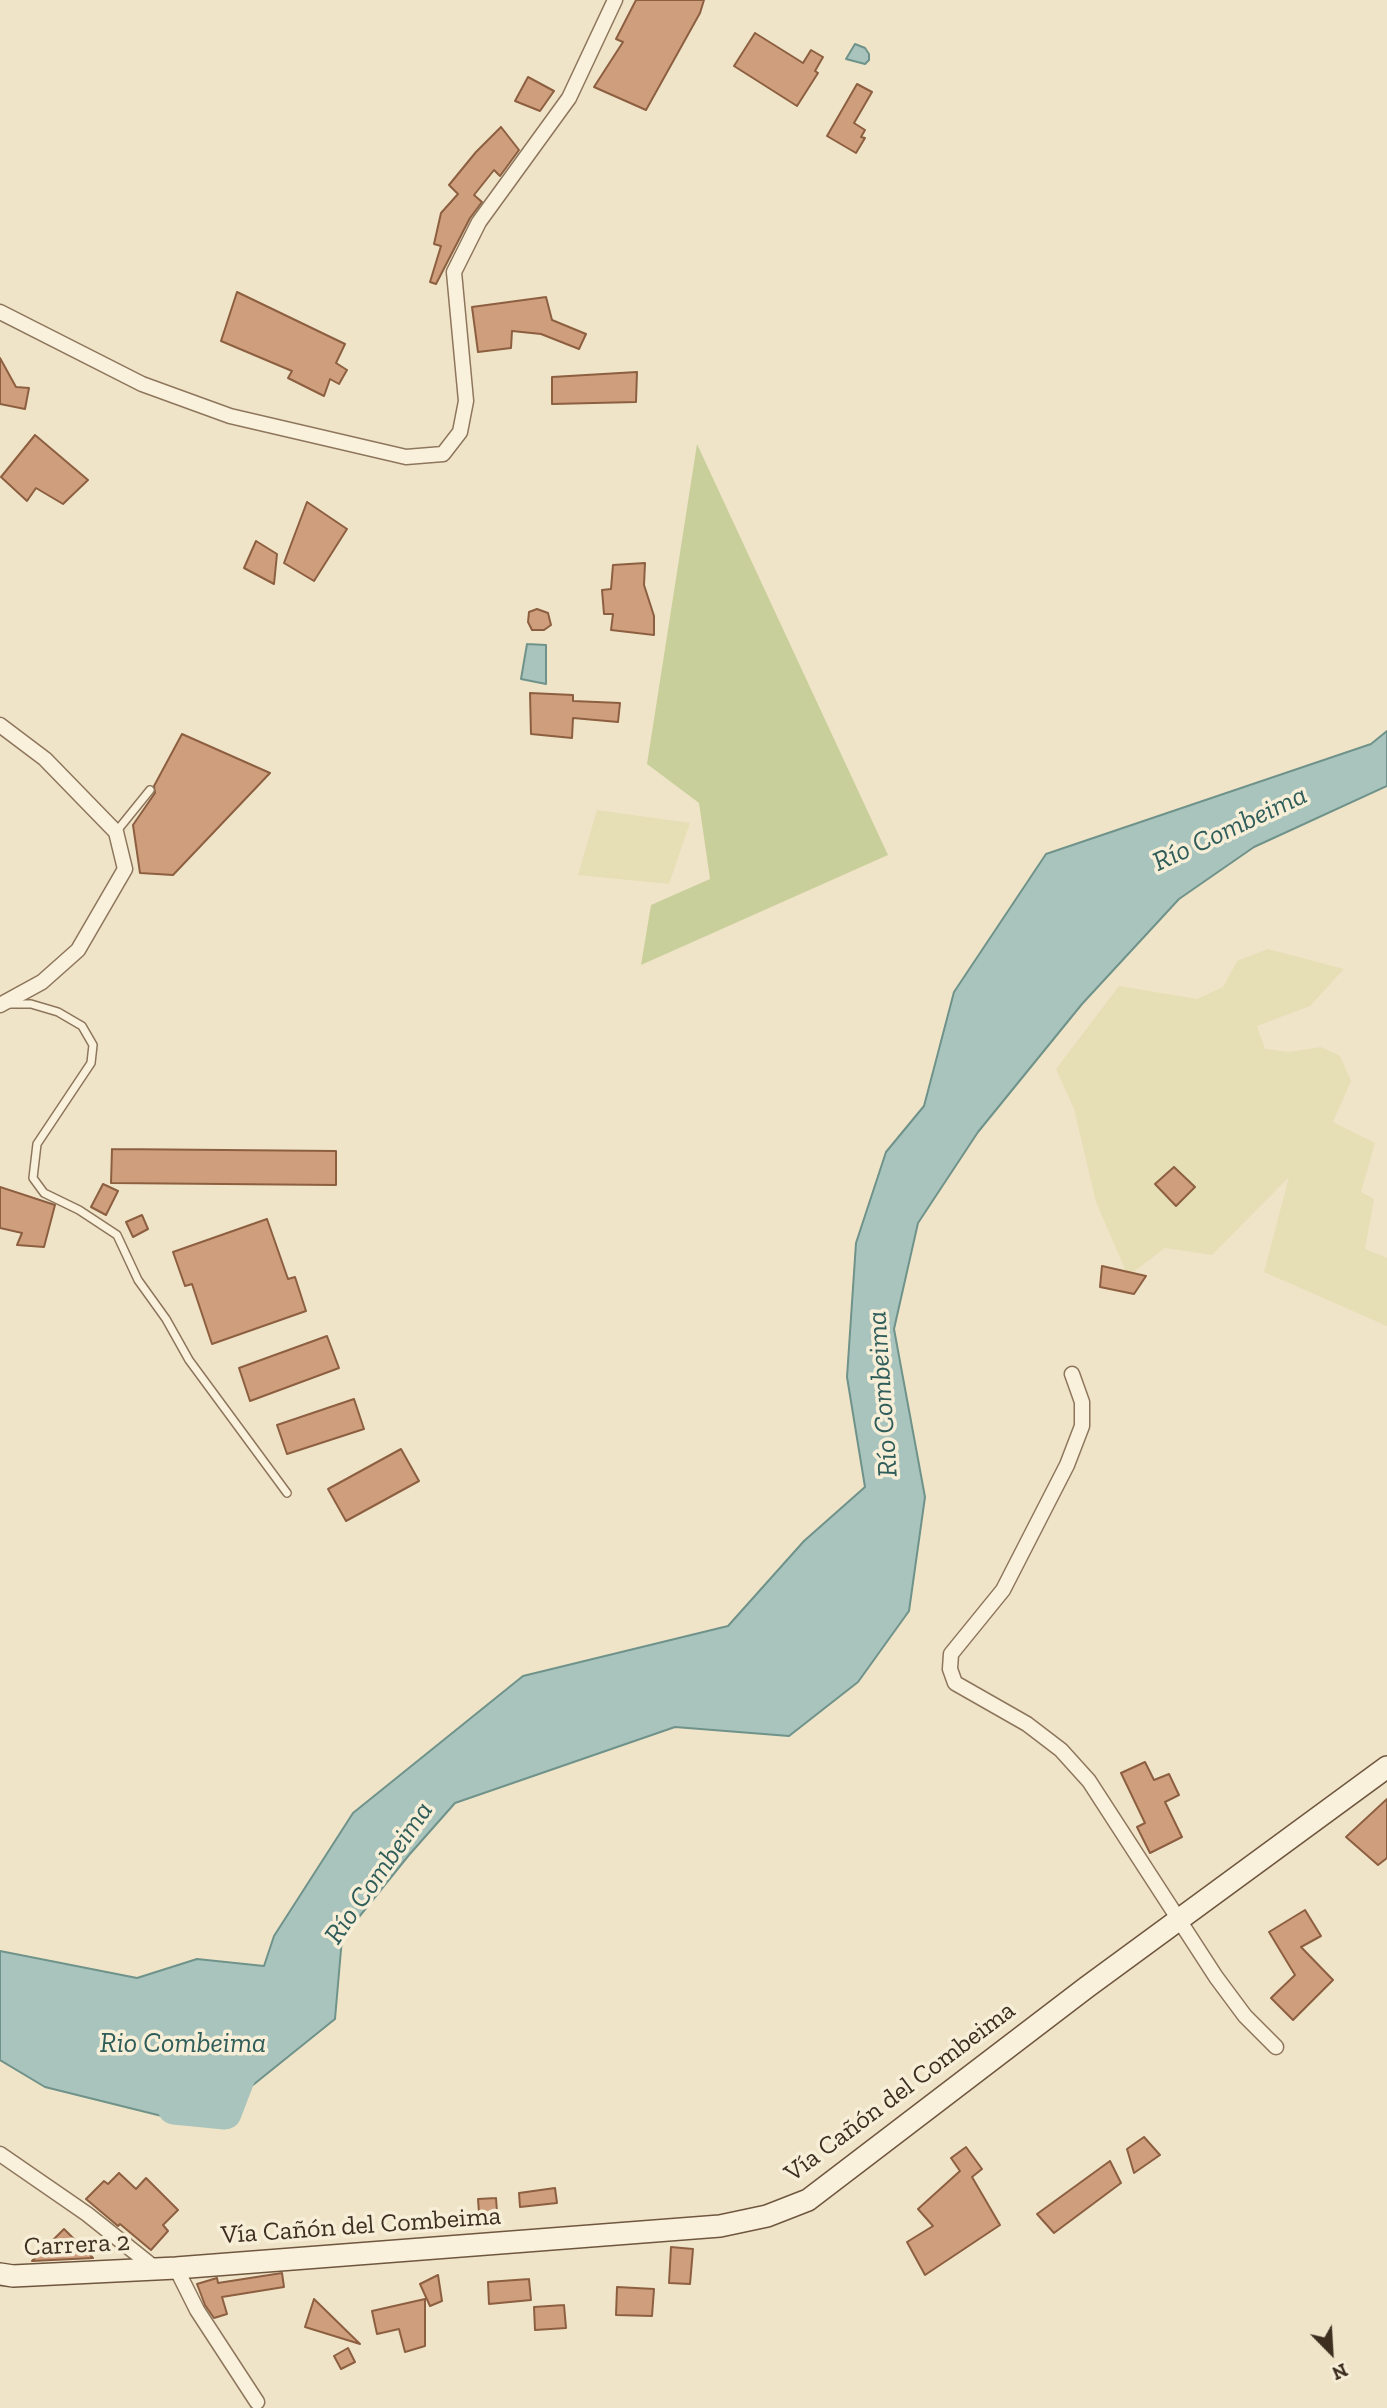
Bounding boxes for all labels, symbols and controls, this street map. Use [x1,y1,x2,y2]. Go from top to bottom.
water label: Río Combeima [1148,779,1312,879]
water label: Río Combeima [860,1310,906,1478]
water label: Río Combeima [318,1795,440,1951]
street label: Vía Cañón del Combeima [779,1995,1021,2189]
water label: Rio Combeima [100,2027,266,2061]
street label: Vía Cañón del Combeima [220,2201,502,2251]
street label: Carrera 2 [23,2227,131,2263]
north arrow [1296,2317,1366,2387]
text: N [1328,2358,1351,2385]

